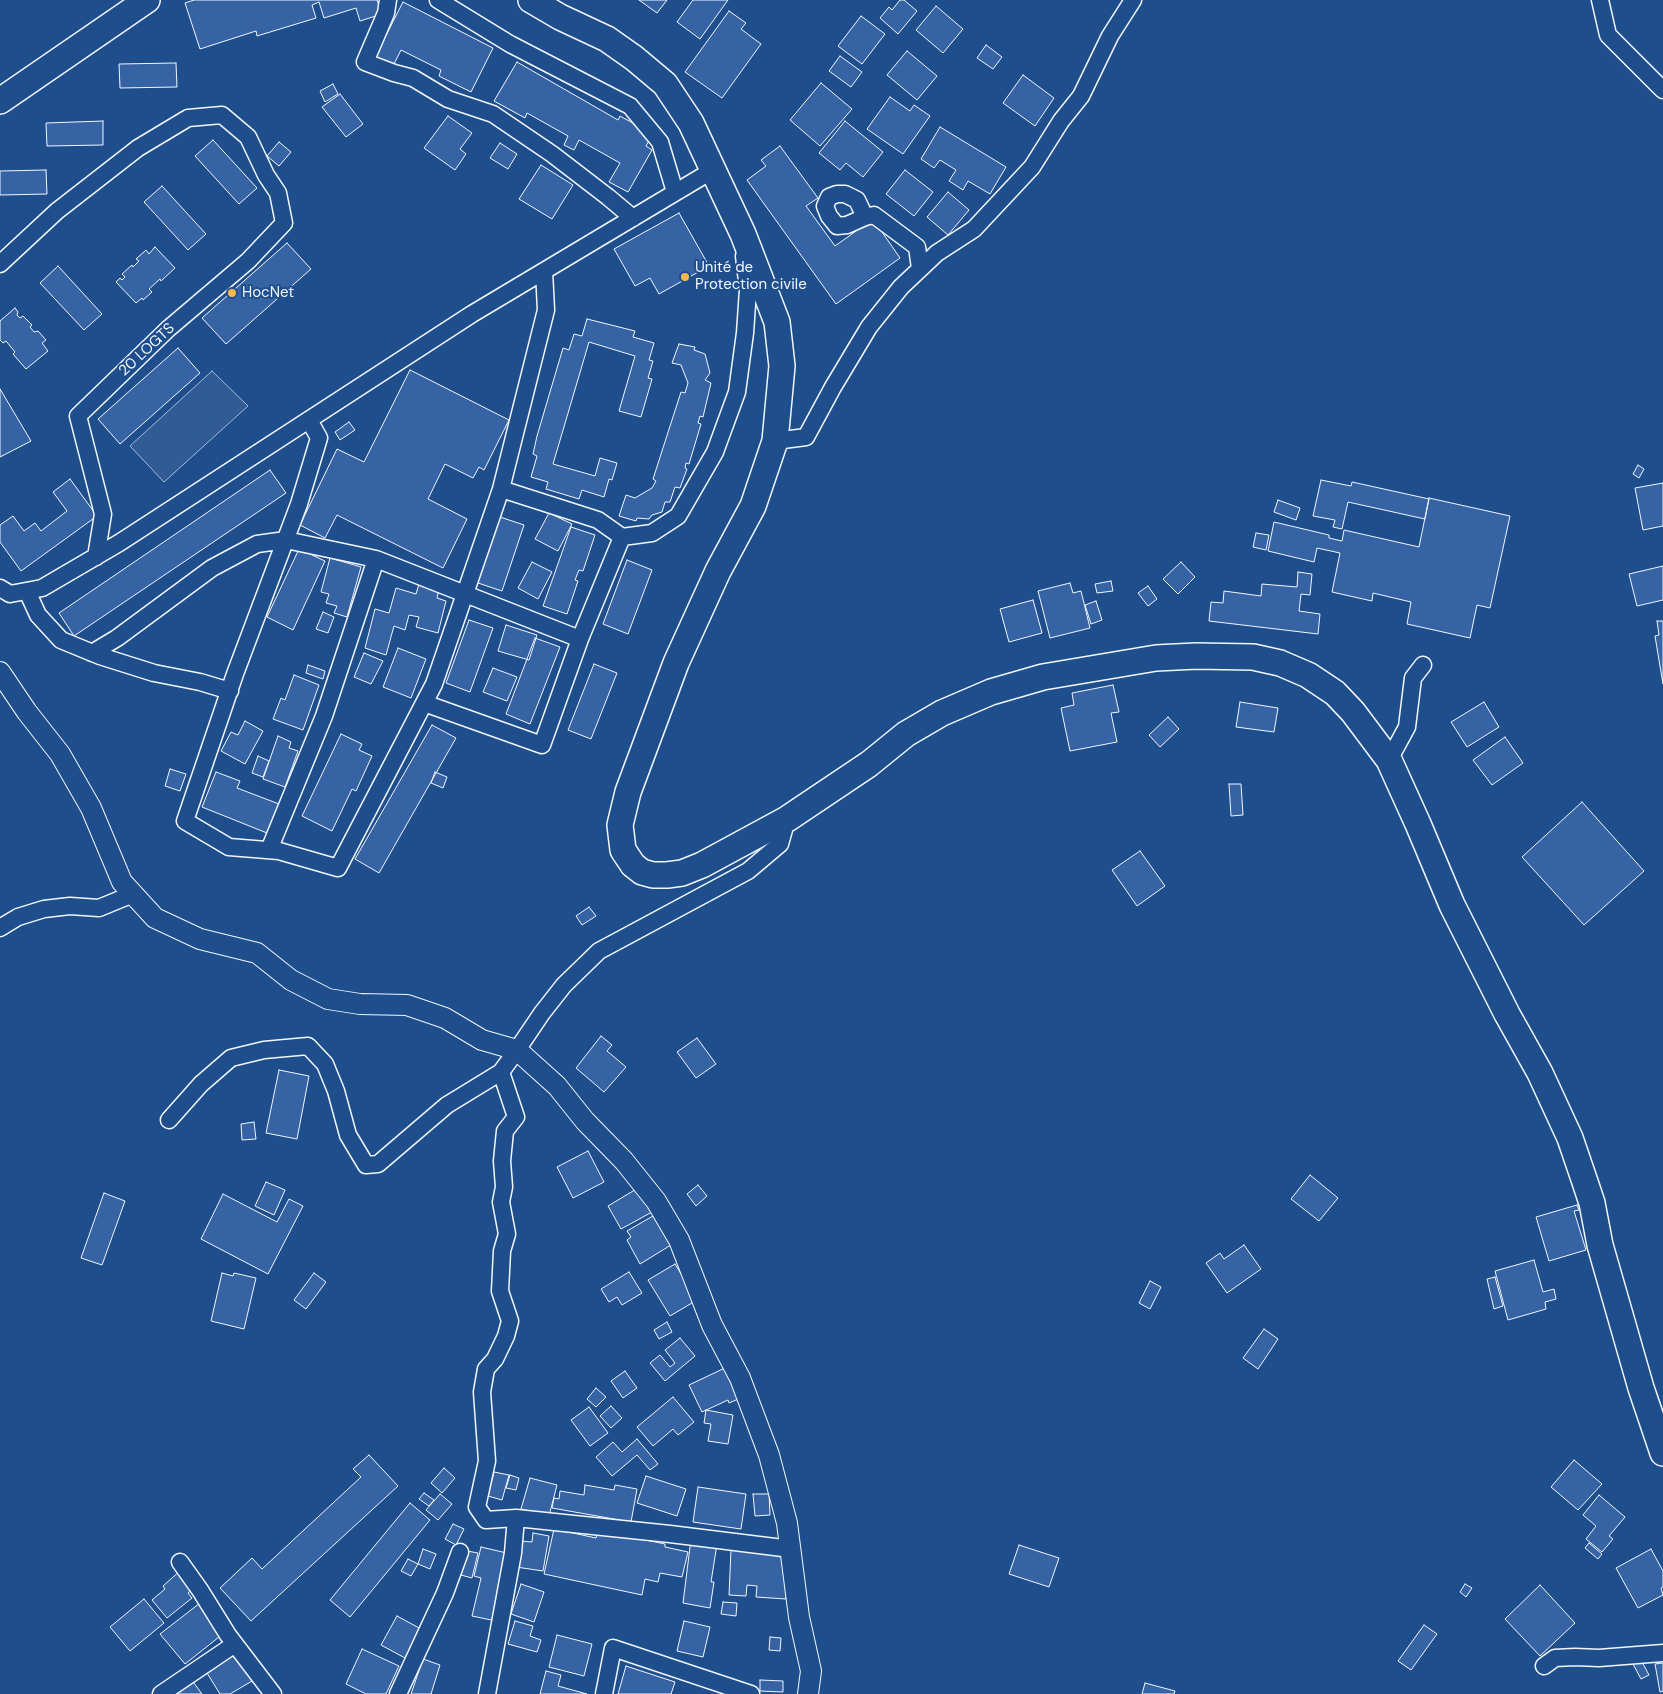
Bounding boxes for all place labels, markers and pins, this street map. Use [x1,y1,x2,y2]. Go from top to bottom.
place label: Unité de Protection civile [695,259,807,294]
marker: Unité de Protection civile [679,271,691,283]
place label: HocNet [242,284,294,302]
marker: HocNet [226,287,238,299]

